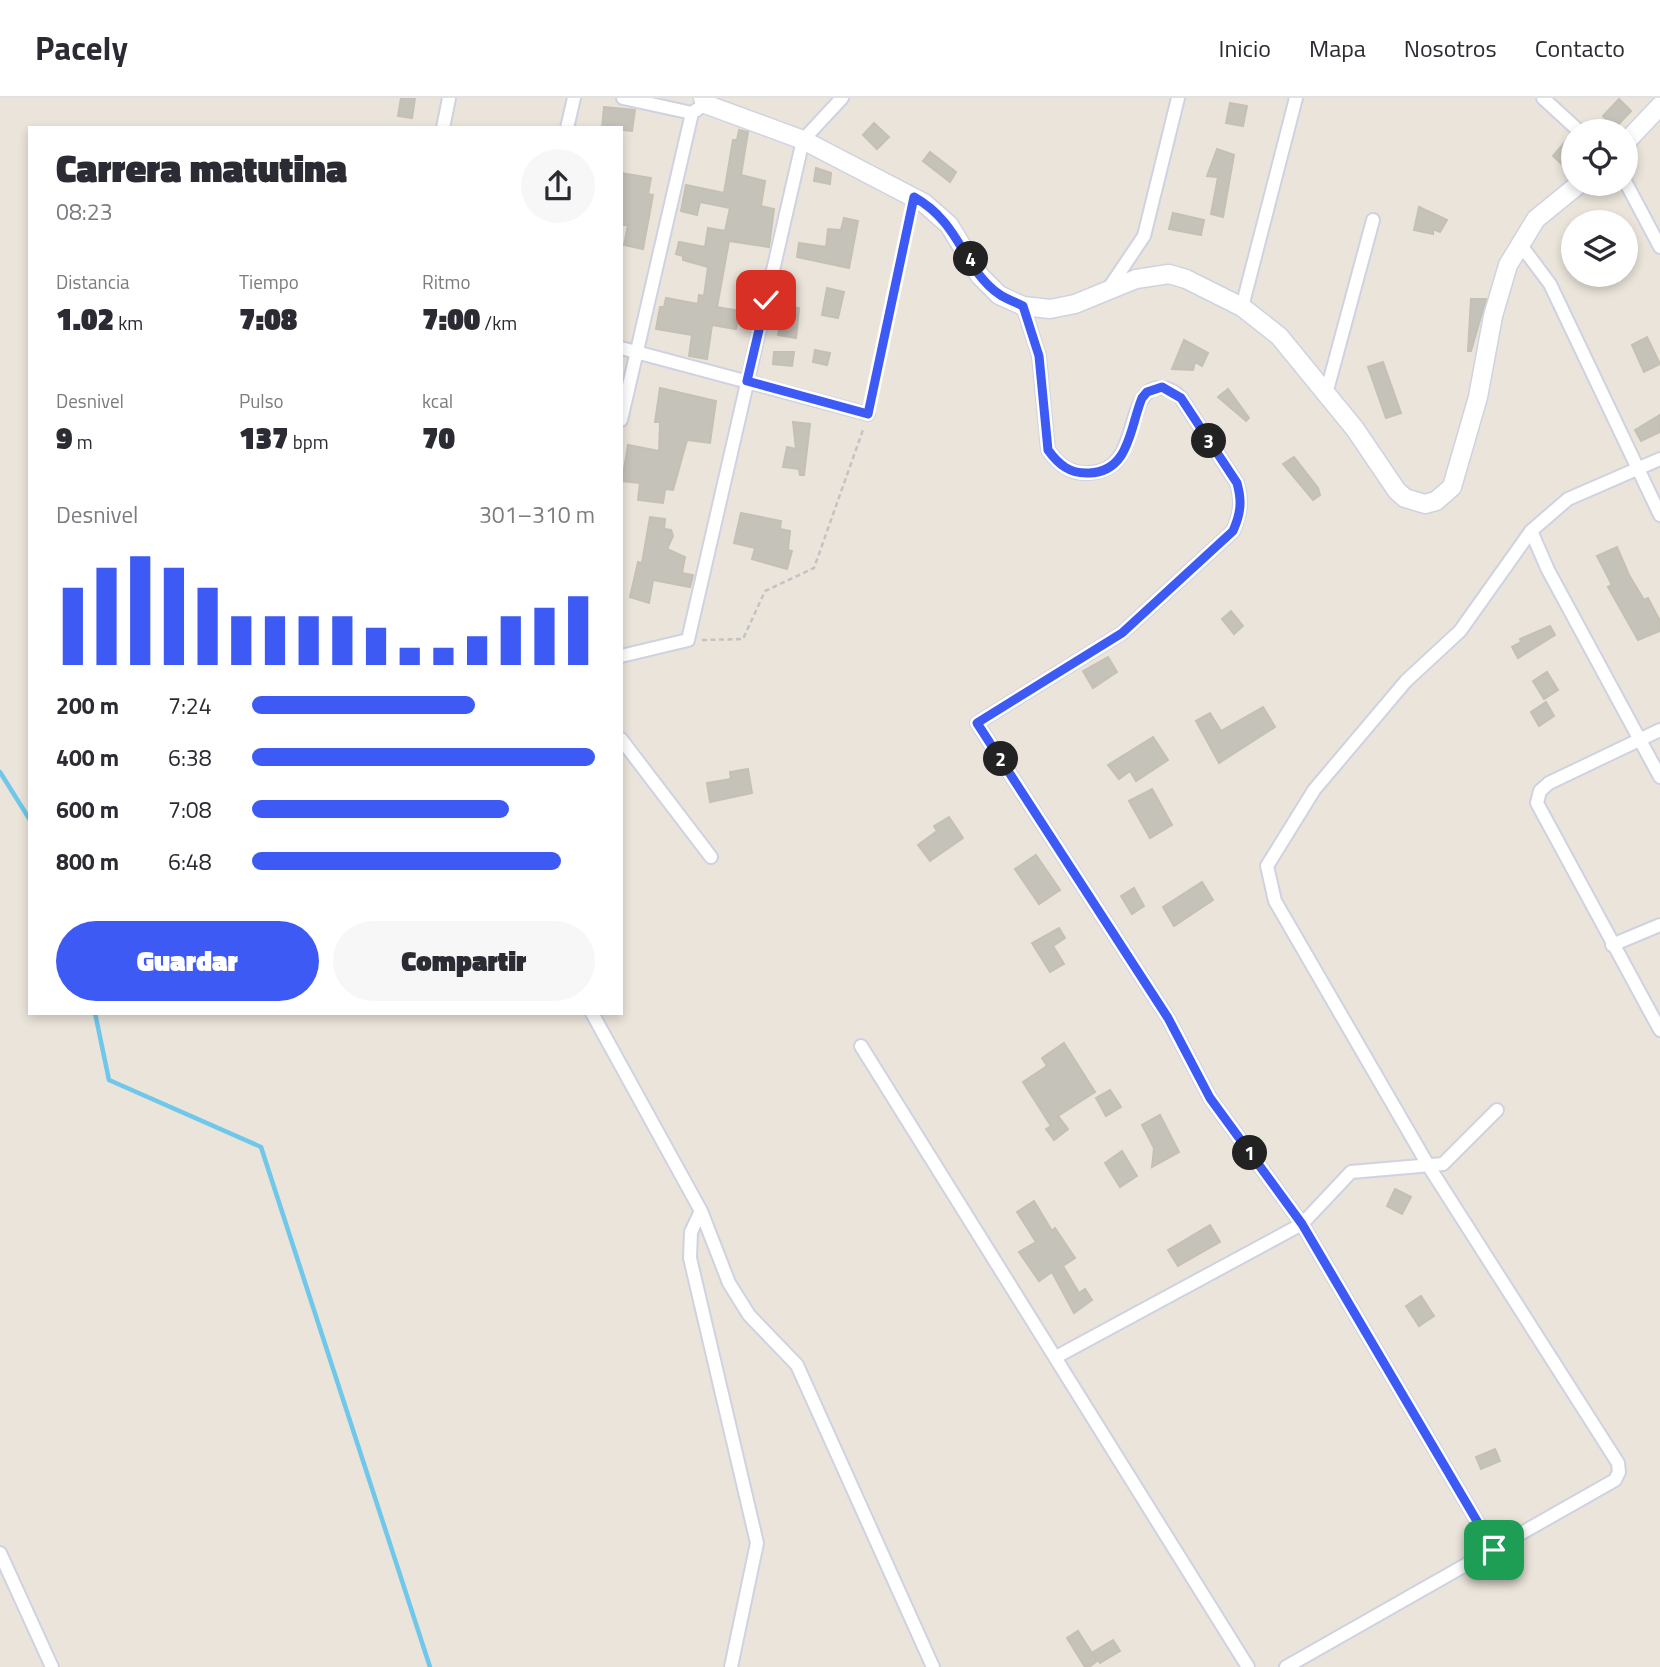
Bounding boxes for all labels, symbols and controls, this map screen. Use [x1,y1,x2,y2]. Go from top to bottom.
text: Pacely [35,23,128,73]
text: Inicio [1219,30,1271,66]
text: Mapa [1309,30,1366,66]
text: Nosotros [1404,30,1497,66]
text: Contacto [1535,30,1625,66]
map controls [1561,119,1638,287]
button: locate [1561,119,1638,196]
text: Carrera matutina [56,139,347,197]
button: share [521,149,595,223]
text: 08:23 [56,194,113,229]
button: layers [1561,210,1638,287]
pin: 4 [954,242,988,276]
text: 4 [965,244,976,273]
text: Distancia [56,267,130,296]
text: Tiempo [239,267,299,296]
text: Ritmo [422,267,470,296]
pin [736,270,796,330]
icon: check [747,281,785,319]
text: 1.02 [56,296,114,342]
text: 7:08 [239,296,297,342]
text: 7:00 [422,296,480,342]
text: km [114,308,143,337]
text: /km [480,308,517,337]
text: Desnivel [56,386,124,415]
text: Pulso [239,386,284,415]
text: kcal [422,386,453,415]
text: 9 [56,415,73,461]
text: 137 [239,415,289,461]
text: 70 [422,415,455,461]
pin: 3 [1192,424,1226,458]
text: 3 [1203,426,1214,455]
text: m [73,427,93,456]
text: bpm [289,427,329,456]
text: Desnivel [56,497,138,532]
text: 301–310 m [479,497,595,532]
text: 200 m [56,688,119,723]
text: 7:24 [168,688,212,723]
text: 400 m [56,740,119,775]
text: 6:38 [168,740,212,775]
pin: 2 [984,742,1018,776]
text: 2 [995,744,1006,773]
text: 600 m [56,792,119,827]
text: 7:08 [168,792,212,827]
text: 800 m [56,844,119,879]
text: 6:48 [168,844,212,879]
button: Guardar [56,921,319,1001]
button: Compartir [333,921,595,1001]
pin: 1 [1232,1136,1268,1170]
text: 1 [1244,1138,1255,1167]
pin [1464,1520,1524,1580]
icon: arrive [1475,1531,1513,1569]

